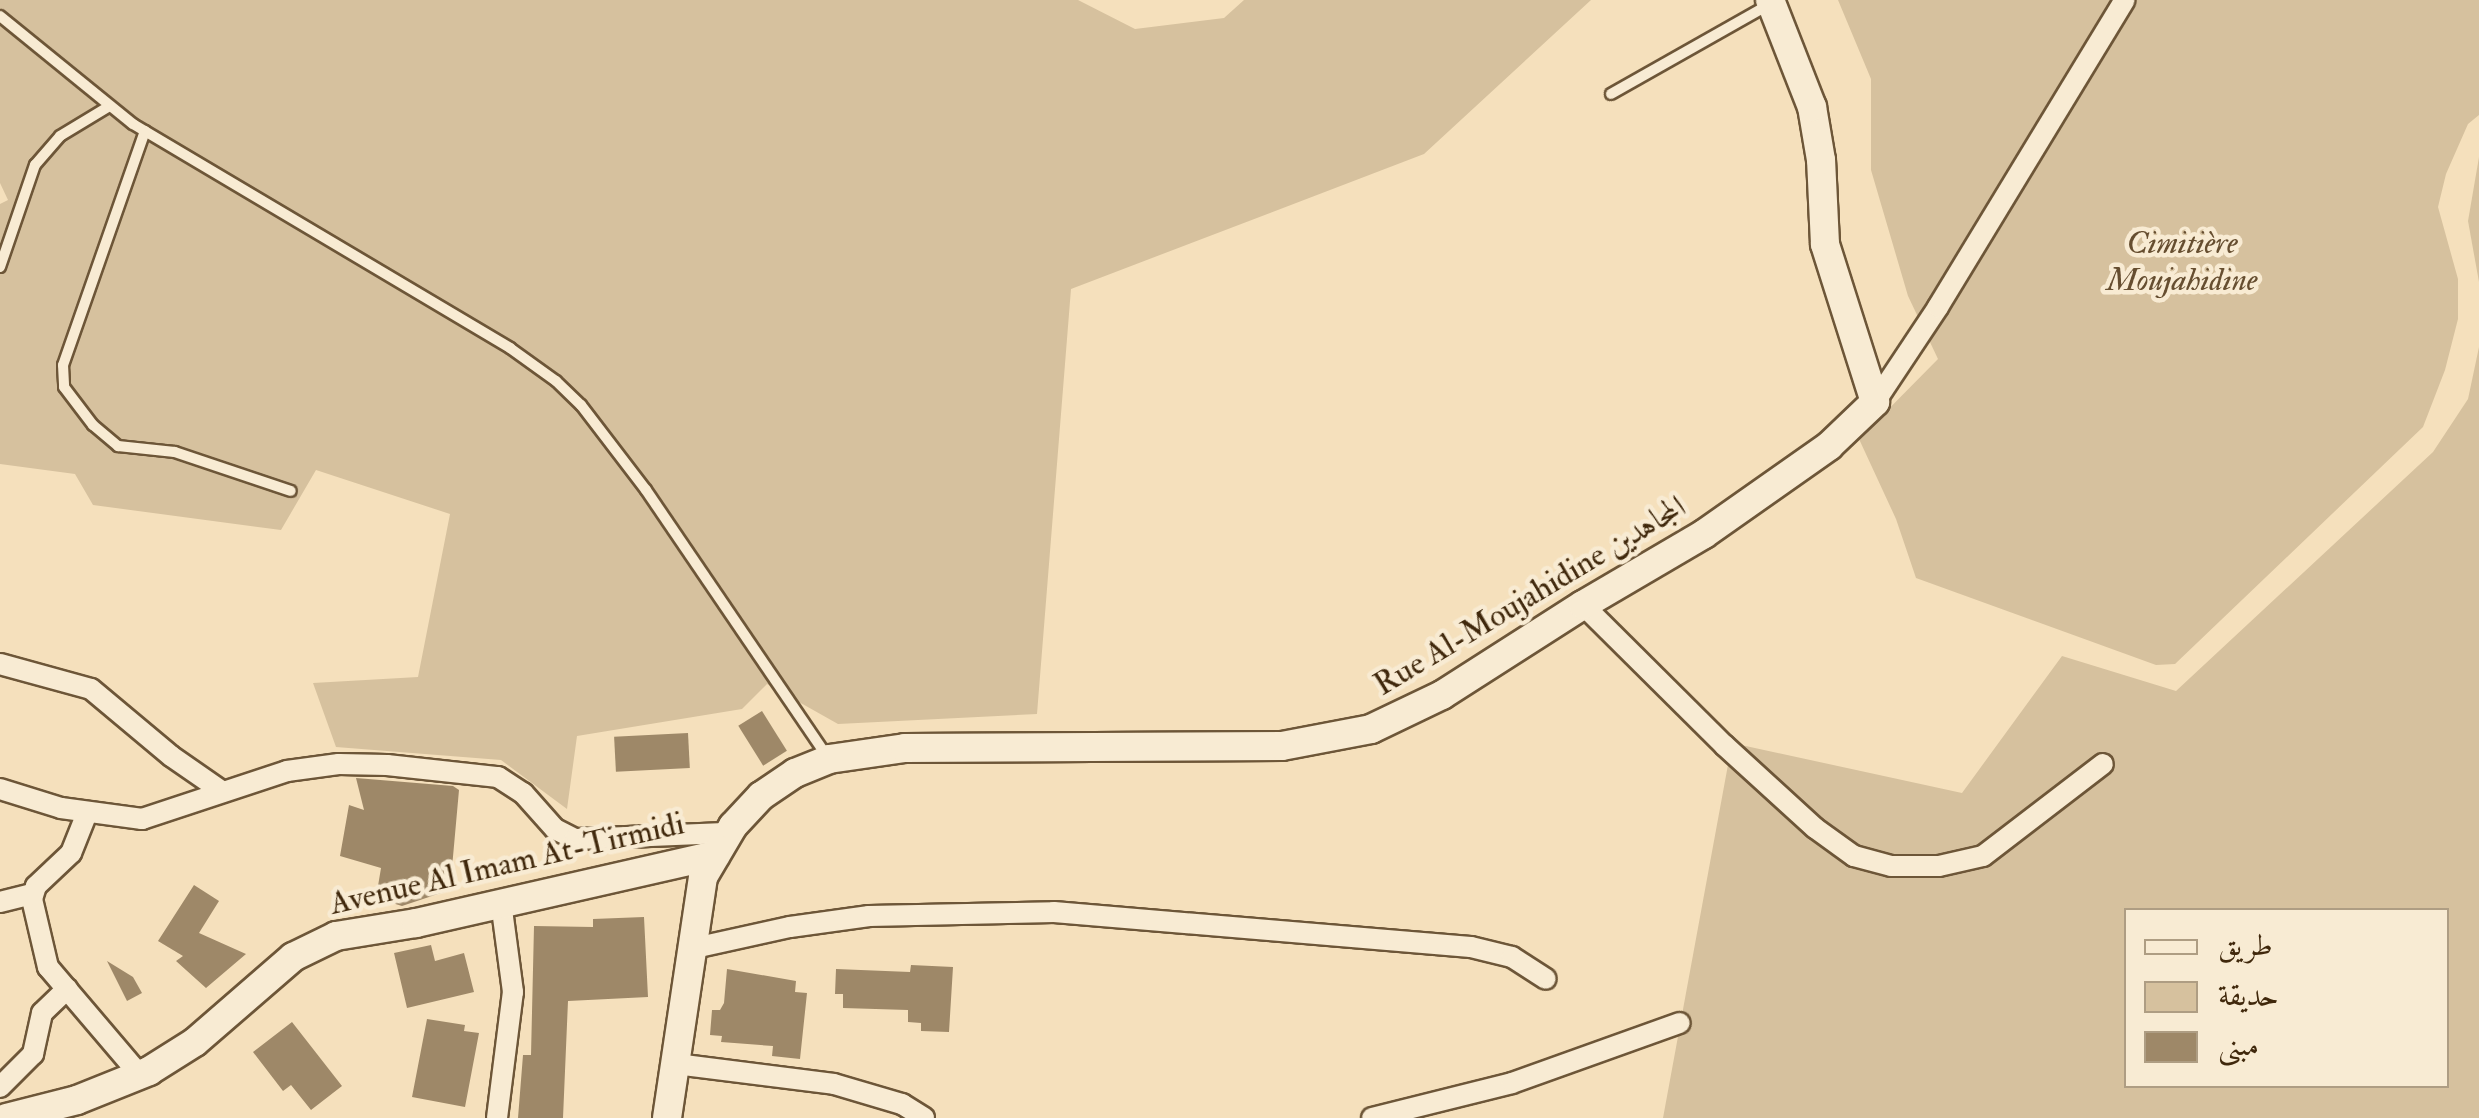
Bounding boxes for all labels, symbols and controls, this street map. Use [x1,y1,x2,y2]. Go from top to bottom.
park label: Cimitière Moujahidine [2107,225,2257,300]
street label: Rue Al-Moujahidine المجاهدين [1367,488,1693,704]
street label: Avenue Al Imam At-Tirmidi [326,805,688,923]
legend [2124,908,2449,1088]
text: طريق [2218,927,2273,964]
text: حديقة [2218,977,2279,1014]
text: مبنى [2218,1027,2259,1064]

